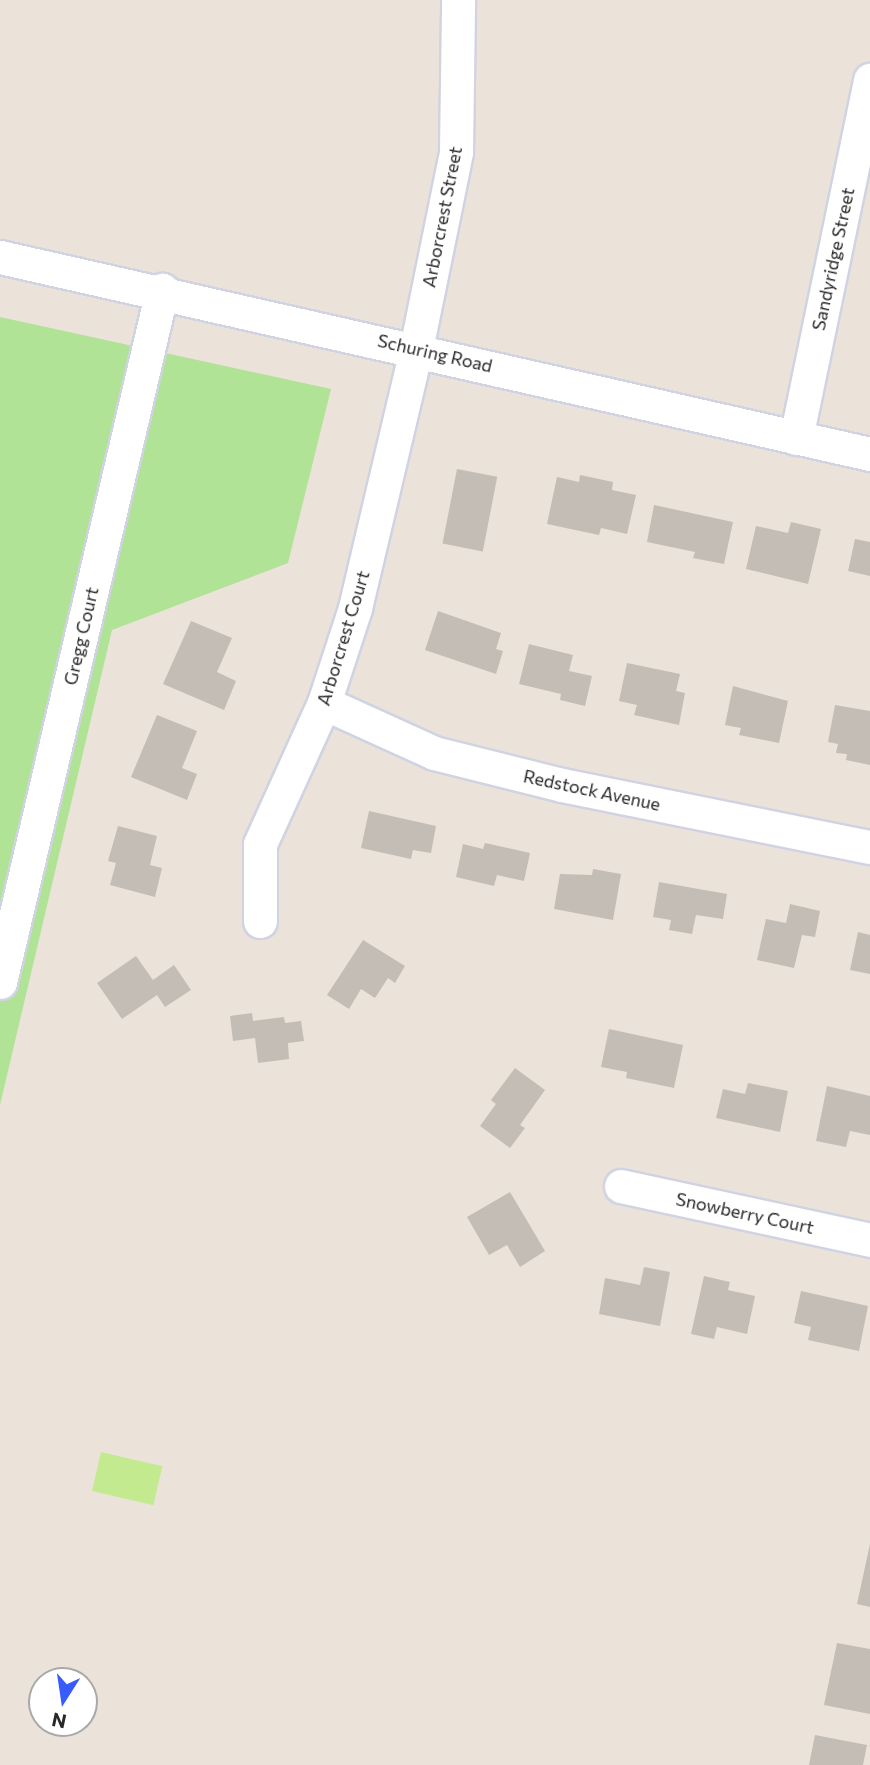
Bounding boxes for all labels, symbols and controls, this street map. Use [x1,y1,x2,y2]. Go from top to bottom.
street label: Arborcrest Street [418,145,466,289]
street label: Sandyridge Street [807,186,859,332]
street label: Schuring Road [375,329,495,377]
street label: Arborcrest Court [312,568,374,708]
street label: Gregg Court [59,585,103,687]
street label: Redstock Avenue [521,765,663,815]
street label: Snowberry Court [674,1188,816,1238]
north arrow [28,1667,98,1737]
text: N [50,1708,68,1734]

